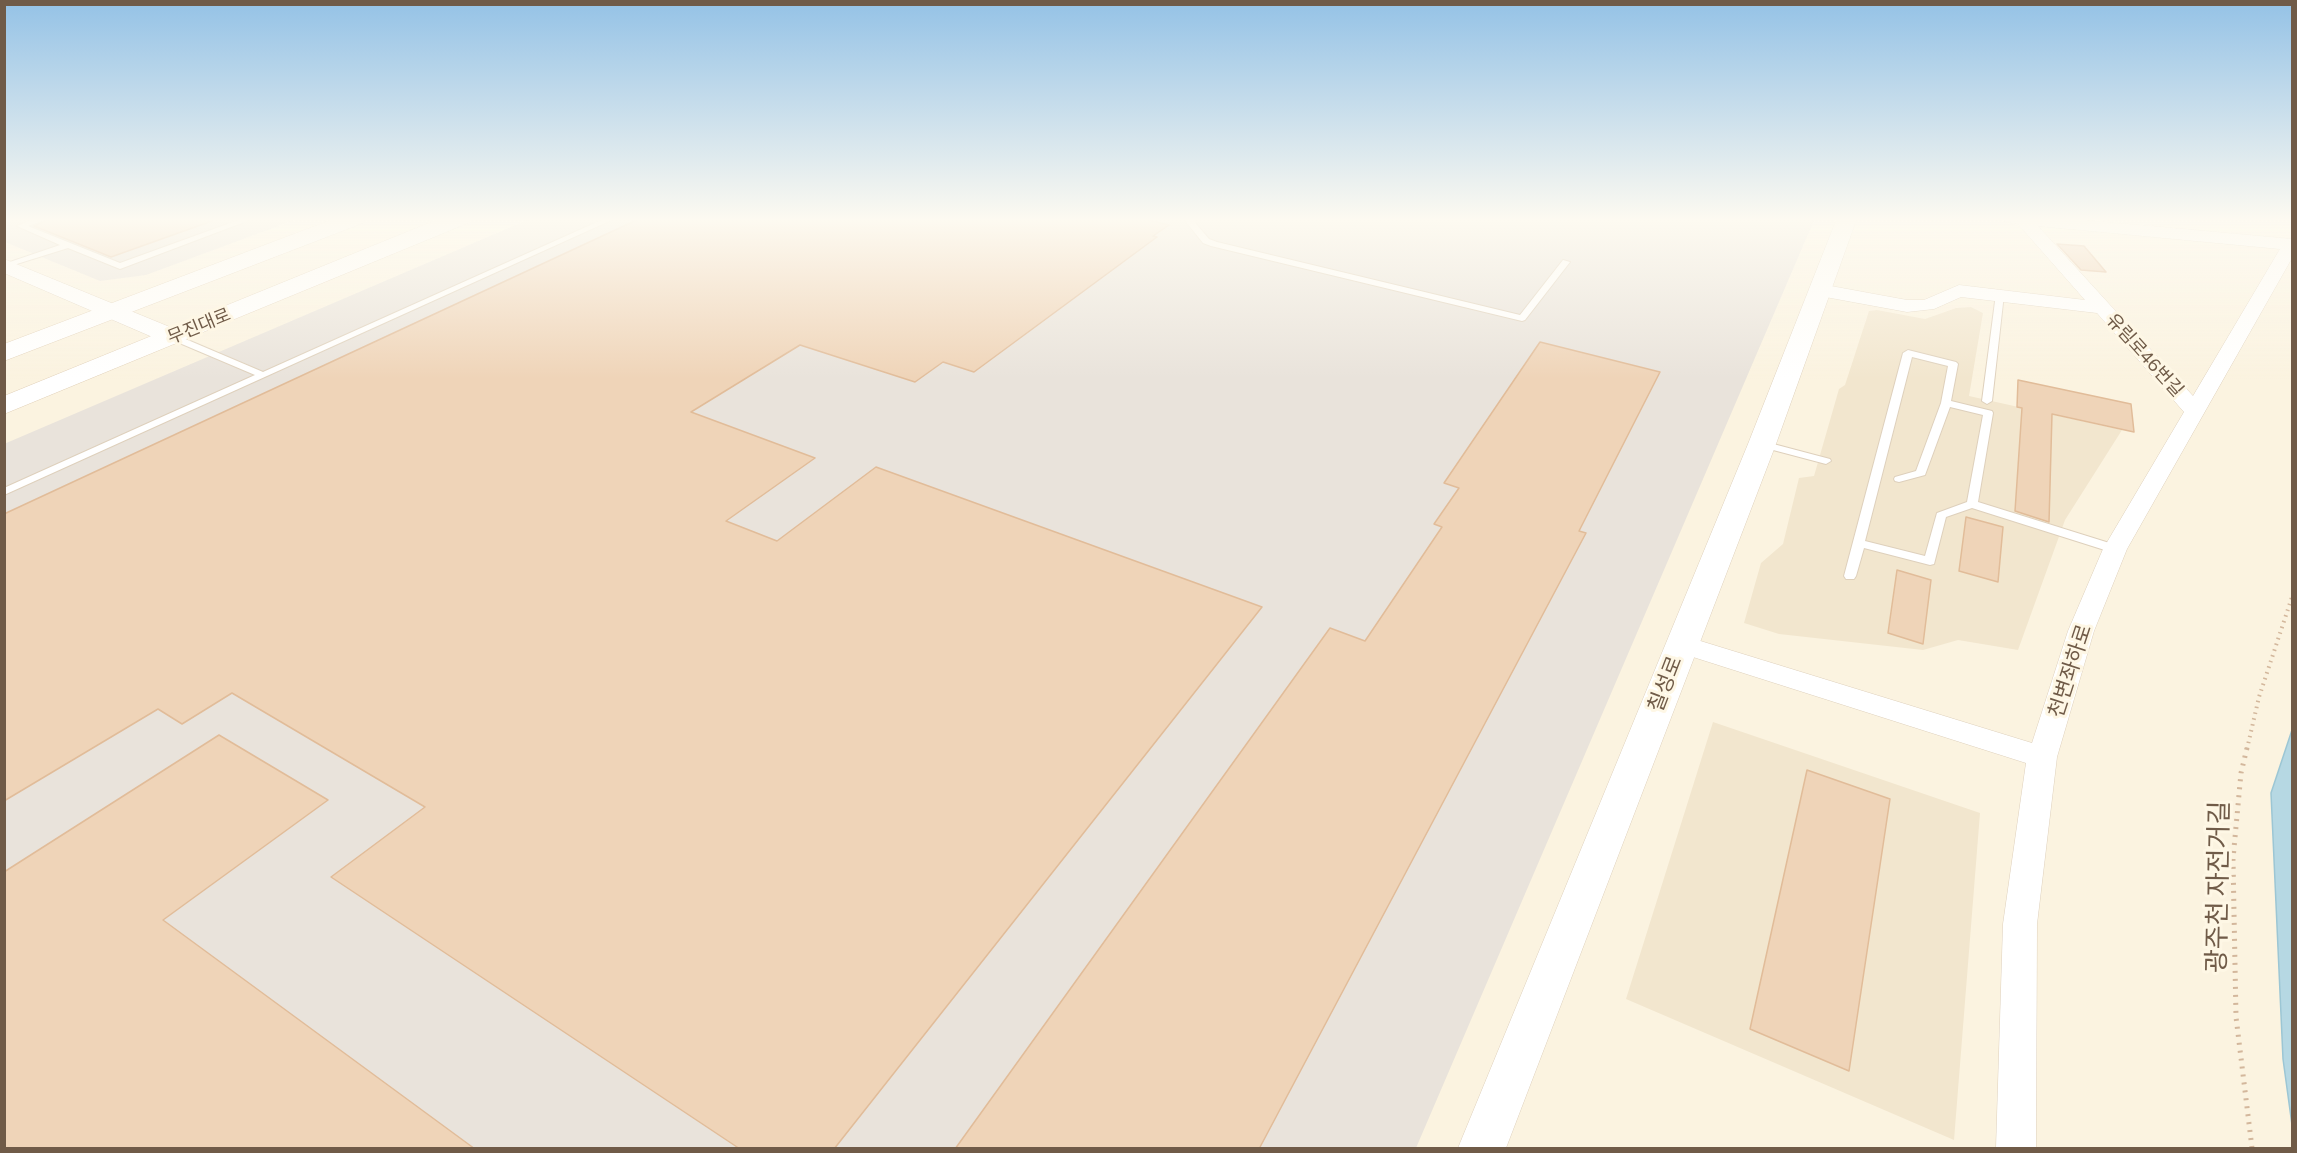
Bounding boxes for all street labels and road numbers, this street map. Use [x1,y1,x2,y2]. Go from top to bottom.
street label: 무진대로 [164,304,234,348]
street label: 유림로46번길 [2102,309,2188,401]
street label: 천변좌하로 [2043,621,2097,721]
street label: 칠성로 [1643,652,1687,716]
street label: 광주천 자전거길 [2201,801,2235,973]

